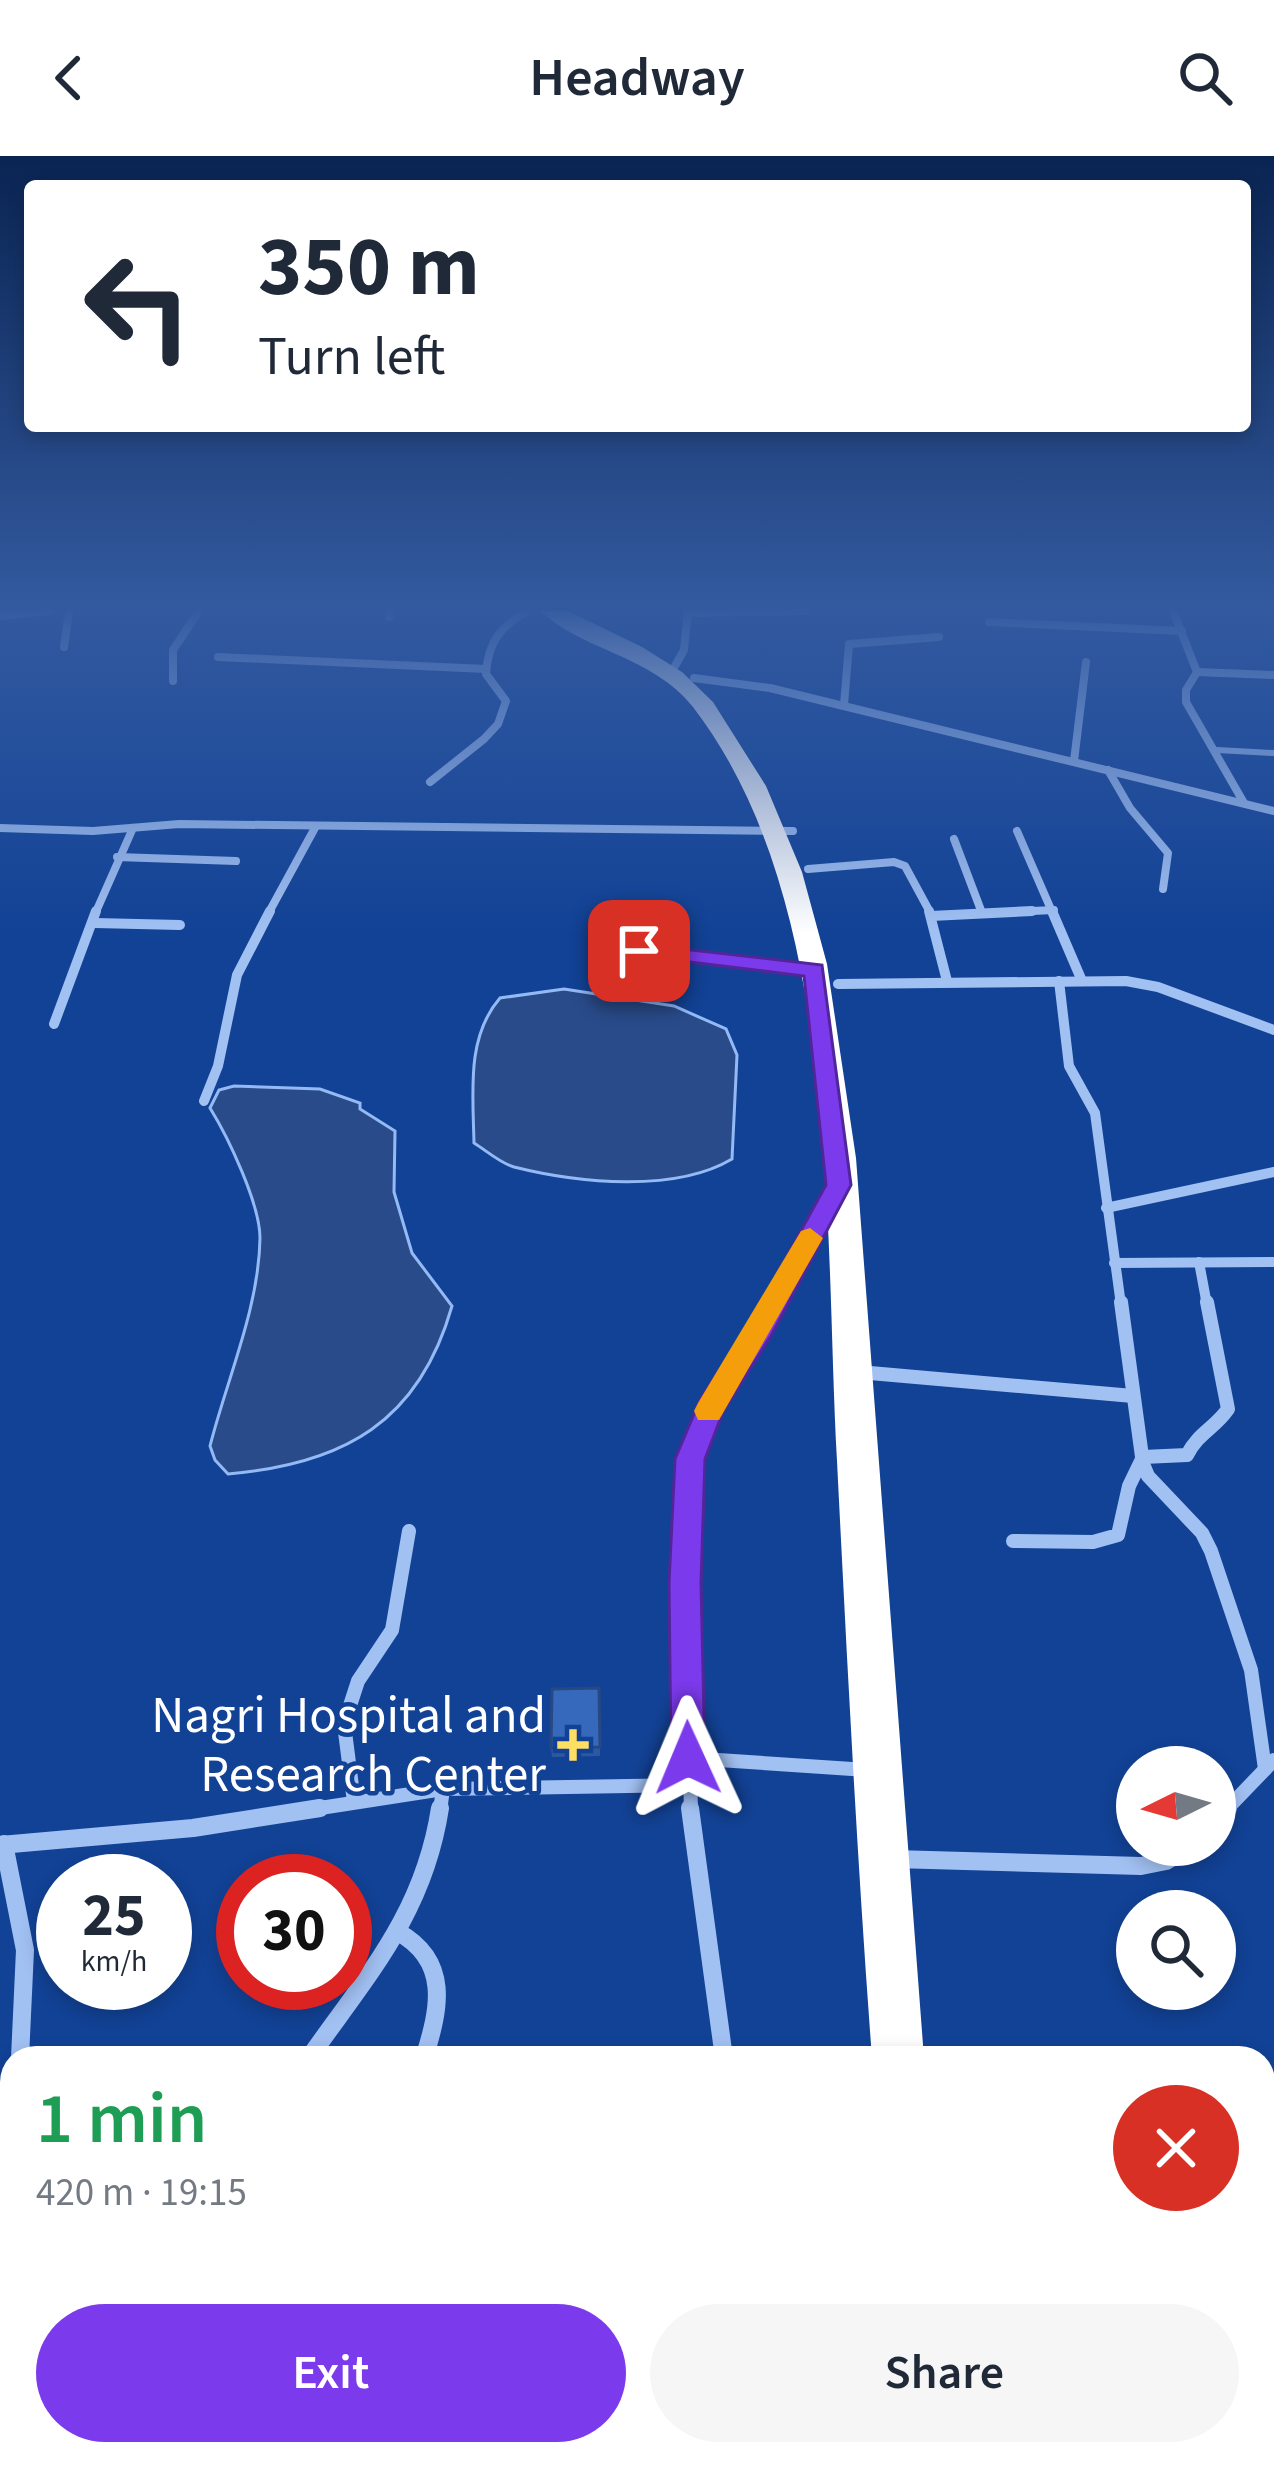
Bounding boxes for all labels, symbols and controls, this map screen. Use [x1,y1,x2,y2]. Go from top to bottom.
text: Headway [529,40,745,117]
icon: back [36,45,102,111]
icon: search [1172,45,1238,111]
text: 350 m [258,208,480,328]
icon: left [60,228,216,384]
text: Turn left [258,319,445,396]
pin [588,900,690,1002]
icon: arrive [606,918,672,984]
place label: Nagri Hospital and Research Center [151,1680,546,1811]
position arrow [625,1695,751,1821]
marker: Nagri Hospital and Research Center [557,1729,589,1761]
north arrow [1116,1746,1236,1866]
map controls [1116,1746,1236,2010]
speed limit sign: 30 [216,1854,372,2010]
text: 25 [82,1874,146,1959]
button: search [1116,1890,1236,2010]
text: km/h [81,1940,147,1983]
text: 1 min [36,2068,207,2171]
button: close [1113,2085,1239,2211]
text: 420 m · 19:15 [36,2165,247,2221]
button: Exit [36,2304,626,2442]
button: Share [650,2304,1239,2442]

